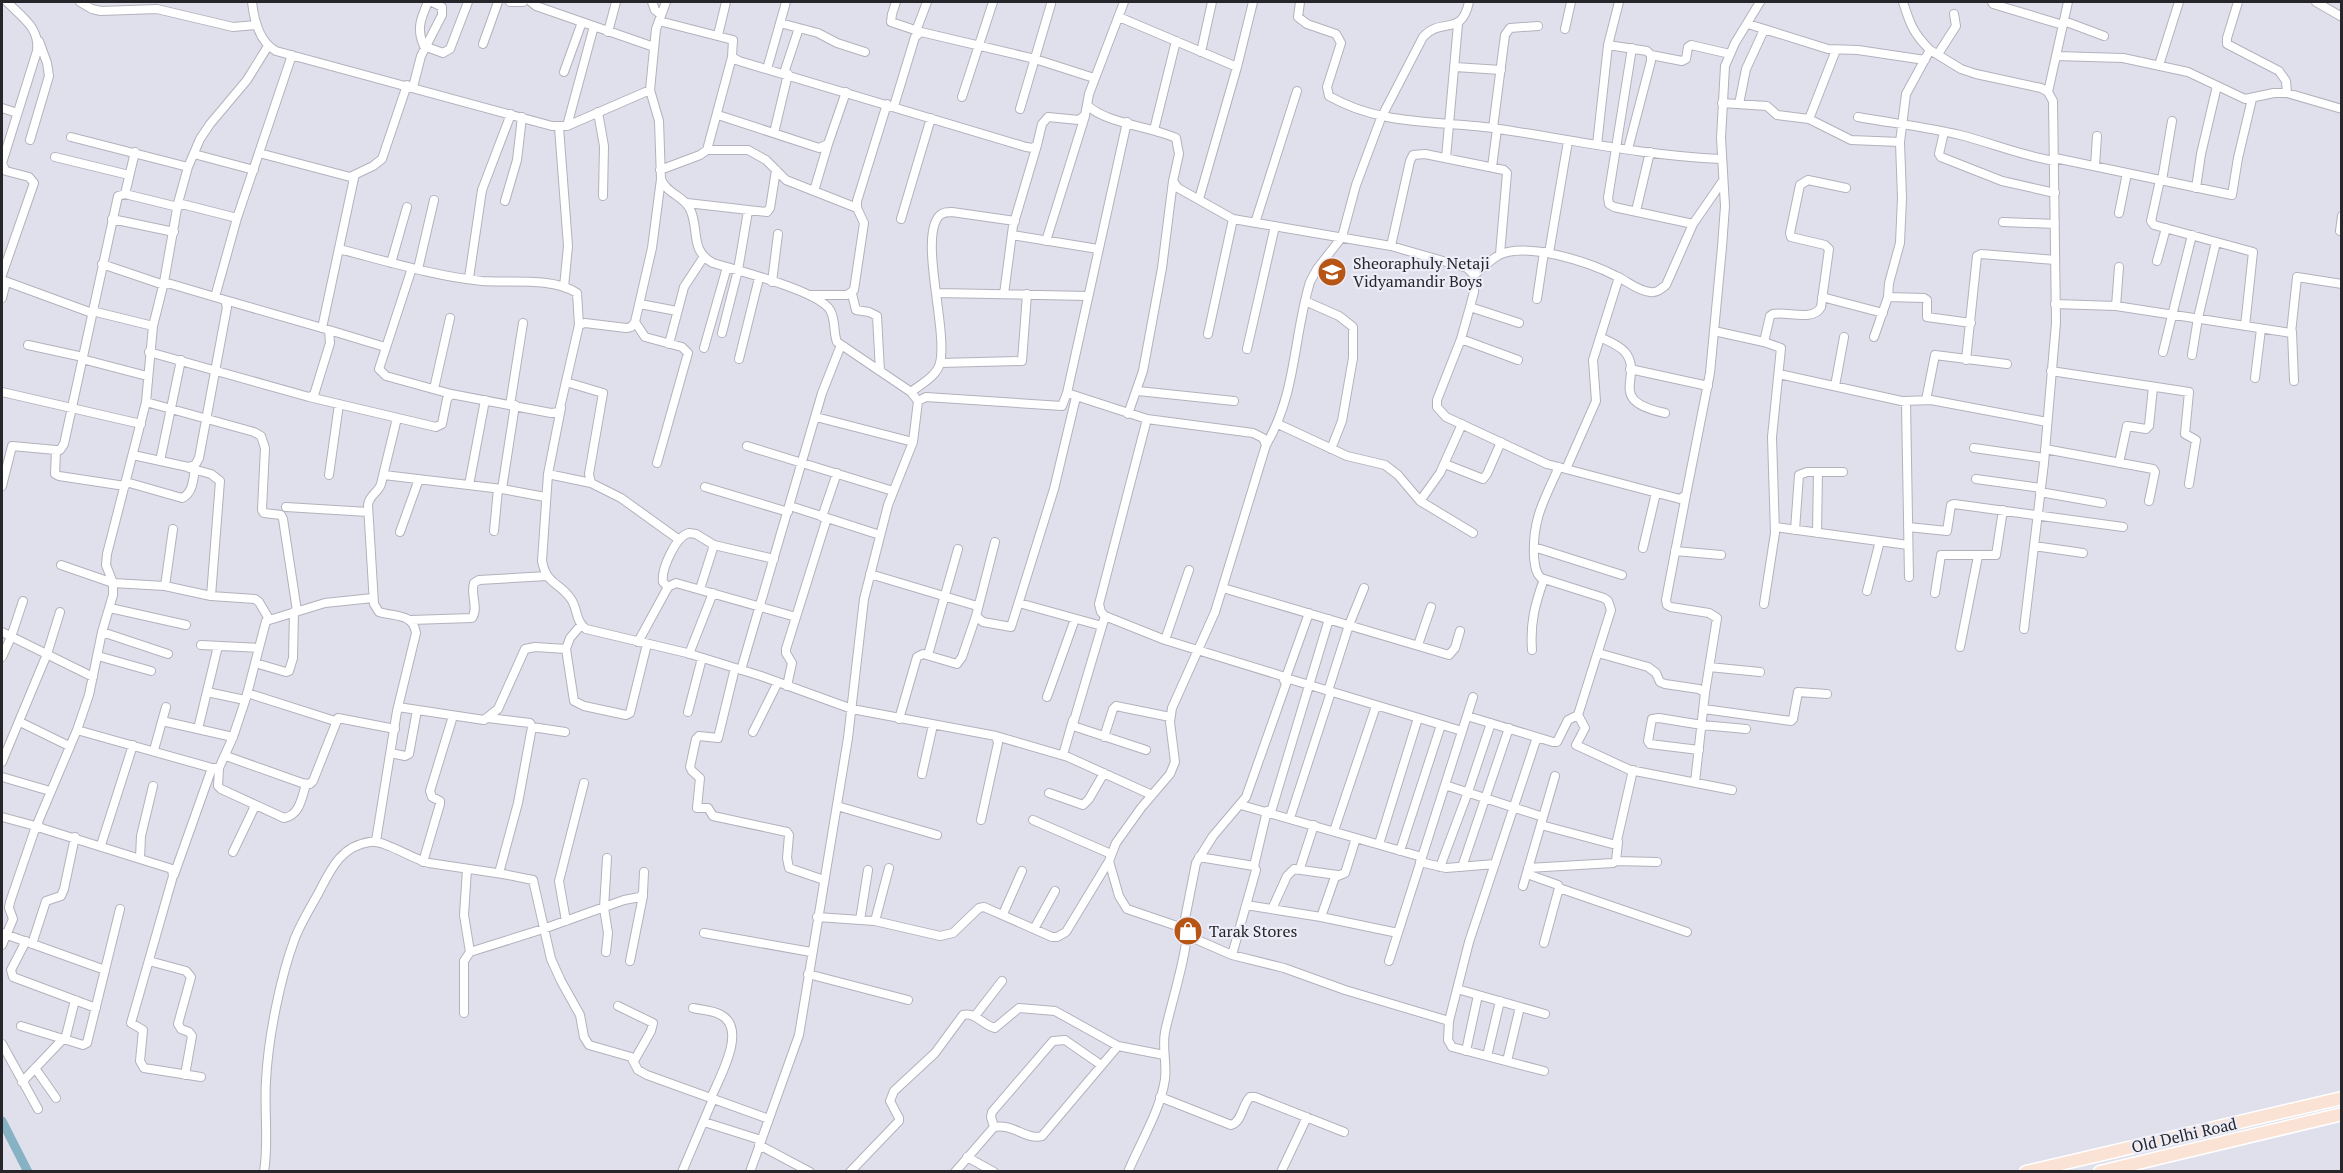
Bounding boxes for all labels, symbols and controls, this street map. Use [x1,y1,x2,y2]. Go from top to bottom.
place label: Sheoraphuly Netaji Vidyamandir Boys [1353,252,1490,292]
school or university icon: Sheoraphuly Netaji Vidyamandir Boys [1316,256,1348,288]
shop icon: Tarak Stores [1172,915,1204,947]
place label: Tarak Stores [1209,920,1297,942]
street label: Old Delhi Road [2129,1112,2239,1158]

